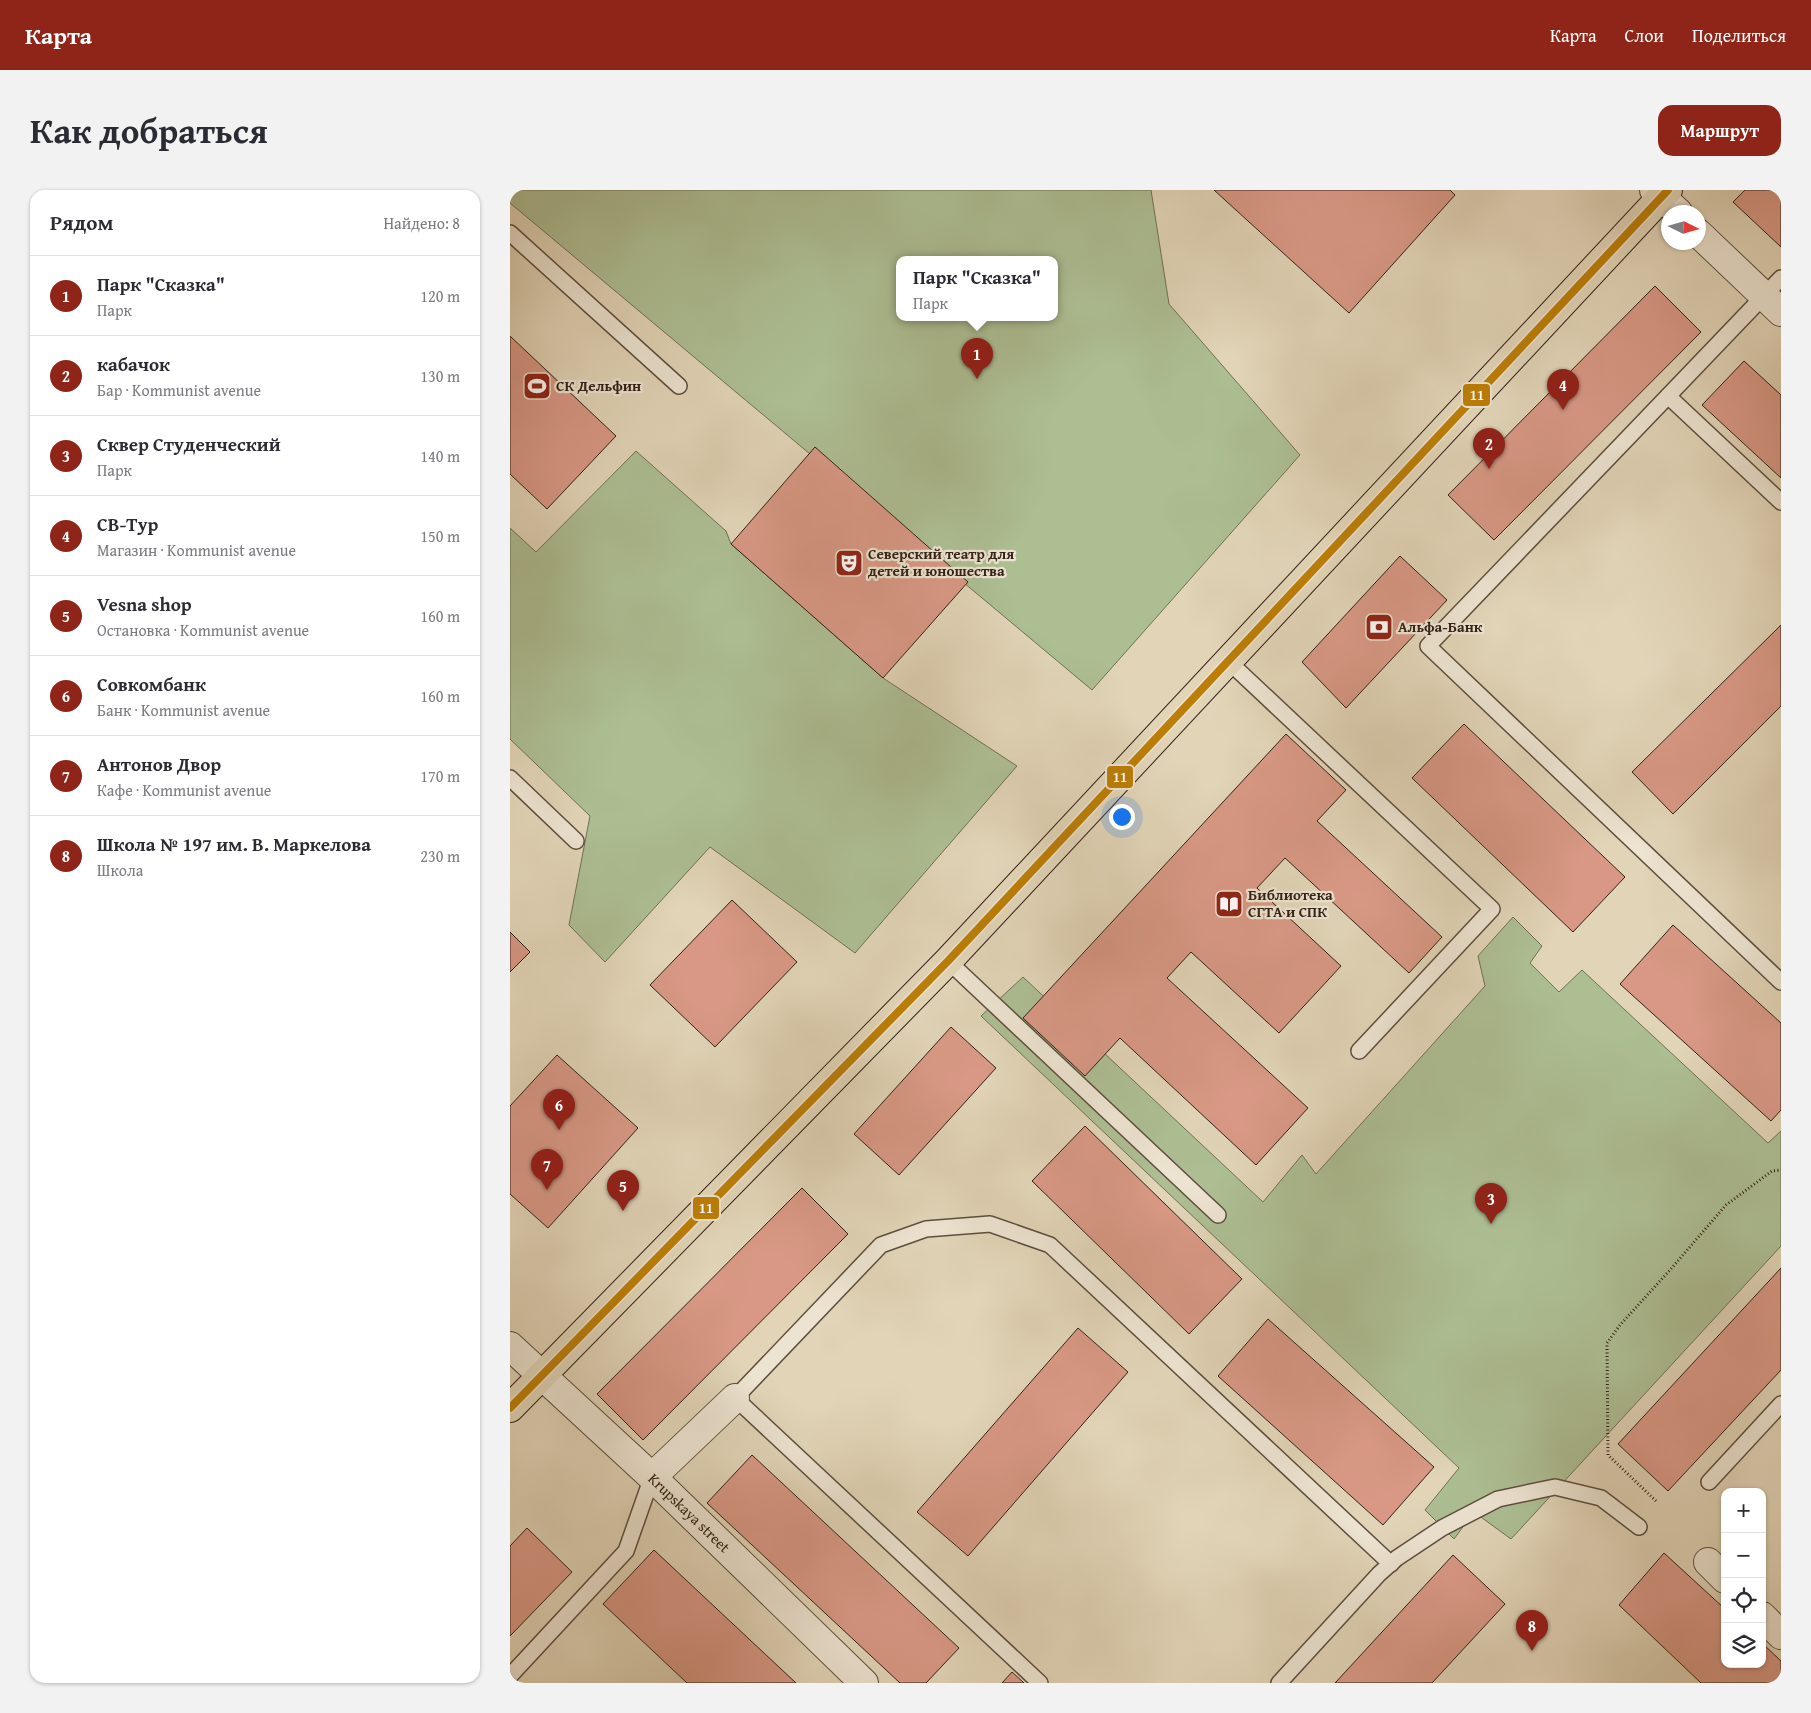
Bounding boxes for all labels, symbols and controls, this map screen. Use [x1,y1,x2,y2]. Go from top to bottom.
text: Карта [25,18,92,53]
text: Карта [1550,22,1597,49]
text: Слои [1625,22,1664,49]
text: Поделиться [1692,22,1786,49]
text: Как добраться [30,105,268,156]
button: Маршрут [1658,105,1781,156]
north arrow [1661,205,1706,250]
text: Рядом [50,207,113,238]
text: Найдено: 8 [383,211,460,235]
popup [896,256,1058,321]
text: Парк "Сказка" [913,263,1041,291]
text: Парк "Сказка" [97,270,225,298]
text: 1 [62,284,70,308]
text: 120 m [420,284,460,308]
text: Парк [913,291,948,315]
text: Парк [97,298,132,322]
pin: 1 [961,338,993,379]
text: кабачок [97,350,170,378]
text: 2 [62,364,70,388]
text: 130 m [420,364,460,388]
pin: 4 [1547,369,1579,410]
sports icon: СК Дельфин [522,371,552,401]
place label: СК Дельфин [556,375,641,396]
text: Бар · Kommunist avenue [97,378,261,402]
line badge: 11 [1462,383,1491,407]
text: 11 [1470,385,1484,405]
pin: 2 [1473,428,1505,469]
text: Сквер Студенческий [97,430,281,458]
text: 3 [62,444,70,468]
text: 140 m [420,444,460,468]
text: Парк [97,458,132,482]
text: СВ-Тур [97,510,158,538]
text: 4 [62,524,70,548]
text: 150 m [420,524,460,548]
text: Магазин · Kommunist avenue [97,538,296,562]
place label: Северский театр для детей и юношества [868,543,1014,581]
theatre icon: Северский театр для детей и юношества [834,548,864,578]
text: Vesna shop [97,590,192,618]
text: 5 [62,604,70,628]
text: 160 m [420,604,460,628]
bank icon: Альфа-Банк [1364,612,1394,642]
place label: Альфа-Банк [1398,616,1483,637]
text: Остановка · Kommunist avenue [97,618,309,642]
text: Совкомбанк [97,670,206,698]
text: 6 [62,684,70,708]
text: 160 m [420,684,460,708]
text: Банк · Kommunist avenue [97,698,270,722]
text: Антонов Двор [97,750,221,778]
text: 7 [62,764,70,788]
text: 170 m [420,764,460,788]
line badge: 11 [1106,765,1134,789]
text: 11 [1113,767,1127,787]
text: Кафе · Kommunist avenue [97,778,271,802]
your location [1109,804,1135,830]
text: Школа № 197 им. В. Маркелова [97,830,371,858]
text: 8 [62,844,70,868]
text: 230 m [420,844,460,868]
text: Школа [97,858,143,882]
place label: Библиотека СГТА и СПК [1248,884,1333,922]
library icon: Библиотека СГТА и СПК [1214,889,1244,919]
pin: 6 [543,1089,575,1130]
pin: 7 [531,1149,563,1190]
pin: 5 [607,1170,639,1211]
pin: 3 [1475,1183,1507,1224]
line badge: 11 [692,1196,720,1220]
text: 11 [699,1198,713,1218]
street label: Krupskaya street [644,1468,735,1558]
map controls [1721,1488,1766,1668]
button: + [1721,1488,1766,1533]
button: − [1721,1533,1766,1578]
button: locate [1721,1578,1766,1623]
pin: 8 [1516,1610,1548,1651]
button: layers [1721,1623,1766,1668]

